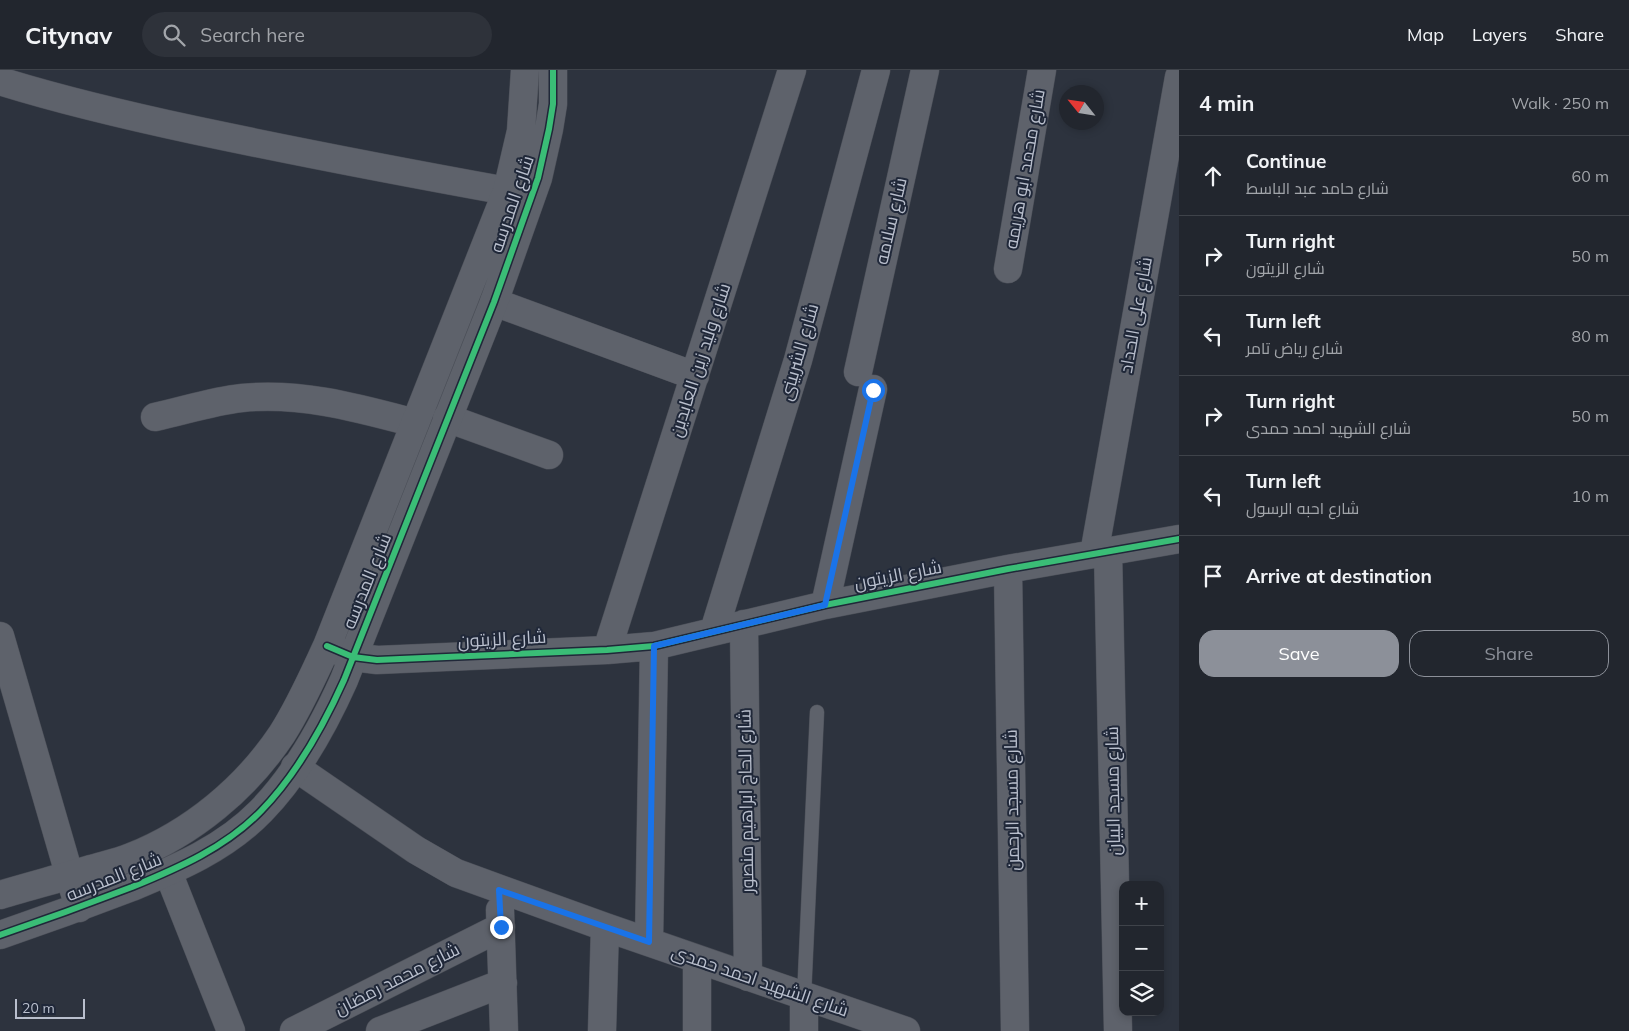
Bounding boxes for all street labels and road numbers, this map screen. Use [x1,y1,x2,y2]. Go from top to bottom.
street label: شارع محمد ابو هريمه [999,87,1051,251]
street label: شارع المدرسه [484,152,540,256]
street label: شارع سلامه [869,175,913,267]
street label: شارع على الحداد [1114,255,1158,375]
street label: شارع وليد زين العابدين [664,280,736,440]
street label: شارع الشربينى [774,301,824,403]
street label: شارع المدرسه [337,530,397,632]
street label: شارع الزيتون [852,555,944,595]
street label: شارع الزيتون [457,625,547,653]
street label: شارع الحاج ابراهيم منصور [732,709,760,894]
street label: شارع مسجد البيان [1100,726,1126,856]
street label: شارع مسجد الرحمن [999,729,1025,871]
street label: شارع المدرسه [63,847,165,907]
street label: شارع محمد رمضان [330,937,464,1021]
street label: شارع الشهيد احمد حمدى [668,939,852,1023]

